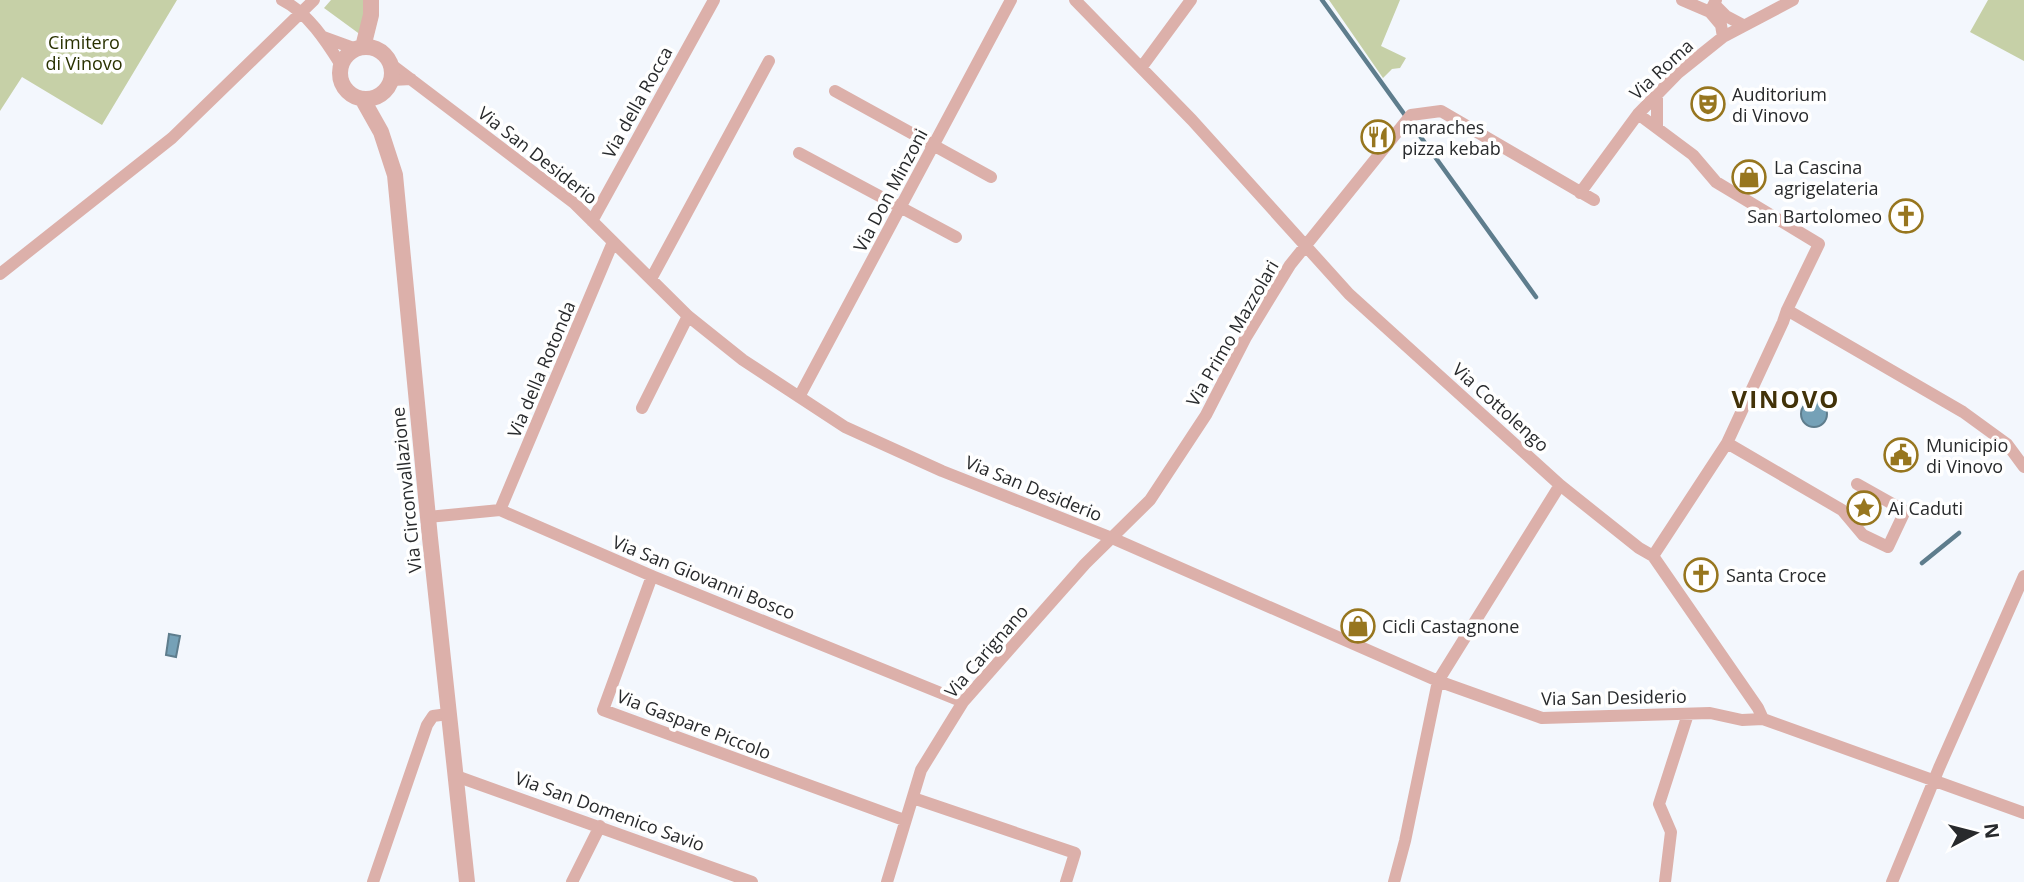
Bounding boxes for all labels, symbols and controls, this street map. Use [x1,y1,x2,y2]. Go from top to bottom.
park label: Cimitero di Vinovo [45,30,123,75]
street label: Via Roma [1624,33,1698,105]
street label: Via della Rocca [596,42,678,162]
place label: Auditorium di Vinovo [1732,82,1827,127]
theatre icon: Auditorium di Vinovo [1689,85,1727,123]
street label: Via San Desiderio [473,101,603,209]
place label: maraches pizza kebab [1402,115,1501,160]
restaurant icon: maraches pizza kebab [1359,118,1397,156]
street label: Via Don Minzoni [847,124,933,256]
place label: La Cascina agrigelateria [1774,155,1879,200]
shop icon: La Cascina agrigelateria [1730,158,1768,196]
church icon: San Bartolomeo [1887,197,1925,235]
place label: San Bartolomeo [1747,204,1882,228]
street label: Via Primo Mazzolari [1180,255,1284,411]
street label: Via della Rotonda [501,297,581,441]
street label: Via Cottolengo [1448,357,1554,457]
district label: VINOVO [1732,382,1840,415]
street label: Via Circonvallazione [385,406,427,574]
place label: Municipio di Vinovo [1926,433,2008,478]
public building icon: Municipio di Vinovo [1882,436,1920,474]
street label: Via San Desiderio [962,450,1106,526]
place icon: Ai Caduti [1845,489,1883,527]
place label: Ai Caduti [1888,496,1963,520]
street label: Via San Giovanni Bosco [609,529,799,625]
church icon: Santa Croce [1682,556,1720,594]
place label: Santa Croce [1726,563,1826,587]
street label: Via Carignano [939,599,1033,703]
shop icon: Cicli Castagnone [1339,607,1377,645]
place label: Cicli Castagnone [1382,614,1519,638]
street label: Via Gaspare Piccolo [613,683,775,765]
street label: Via San Desiderio [1541,684,1687,710]
street label: Via San Domenico Savio [512,765,708,857]
north arrow [1940,798,2010,868]
text: N [1978,822,2006,840]

